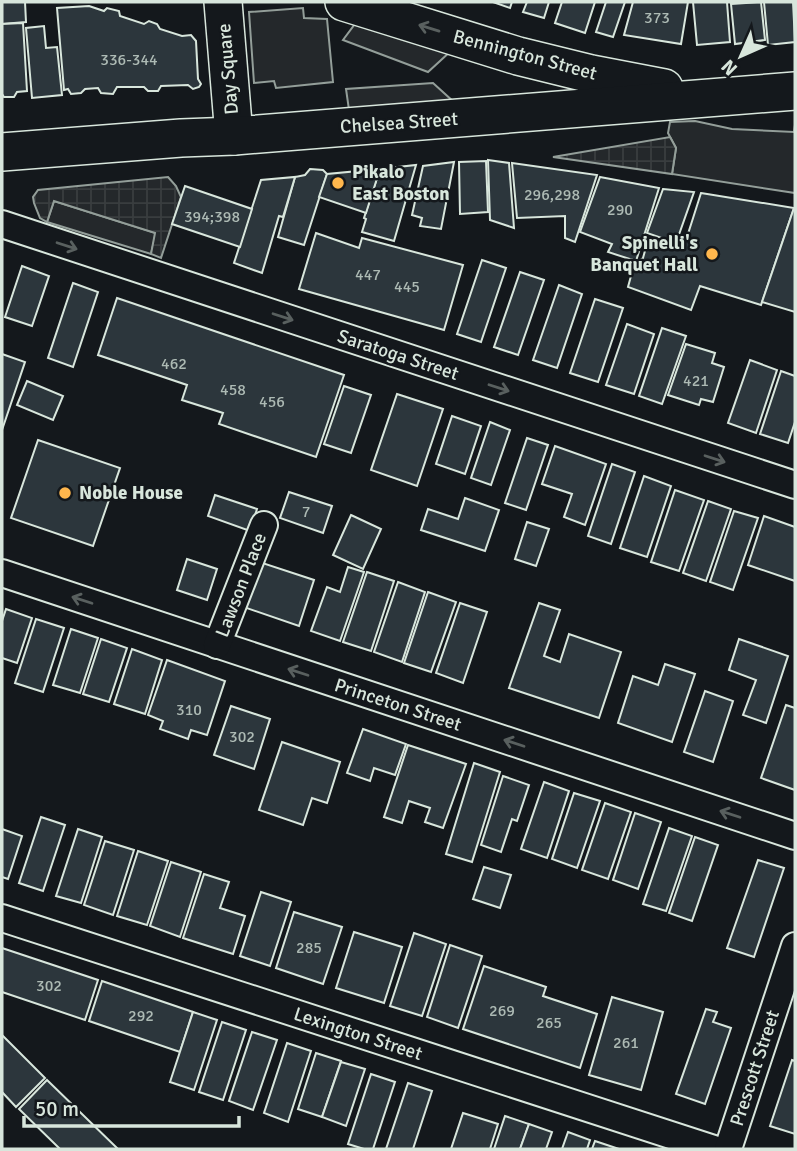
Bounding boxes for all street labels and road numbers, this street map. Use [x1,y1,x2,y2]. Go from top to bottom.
street label: Day Square [212,22,244,116]
street label: Bennington Street [451,24,600,86]
street label: Chelsea Street [339,107,459,139]
street label: Saratoga Street [334,324,462,386]
street label: Lawson Place [210,529,272,641]
street label: Princeton Street [331,673,465,737]
street label: Lexington Street [291,1002,426,1066]
street label: Prescott Street [725,1007,785,1129]

